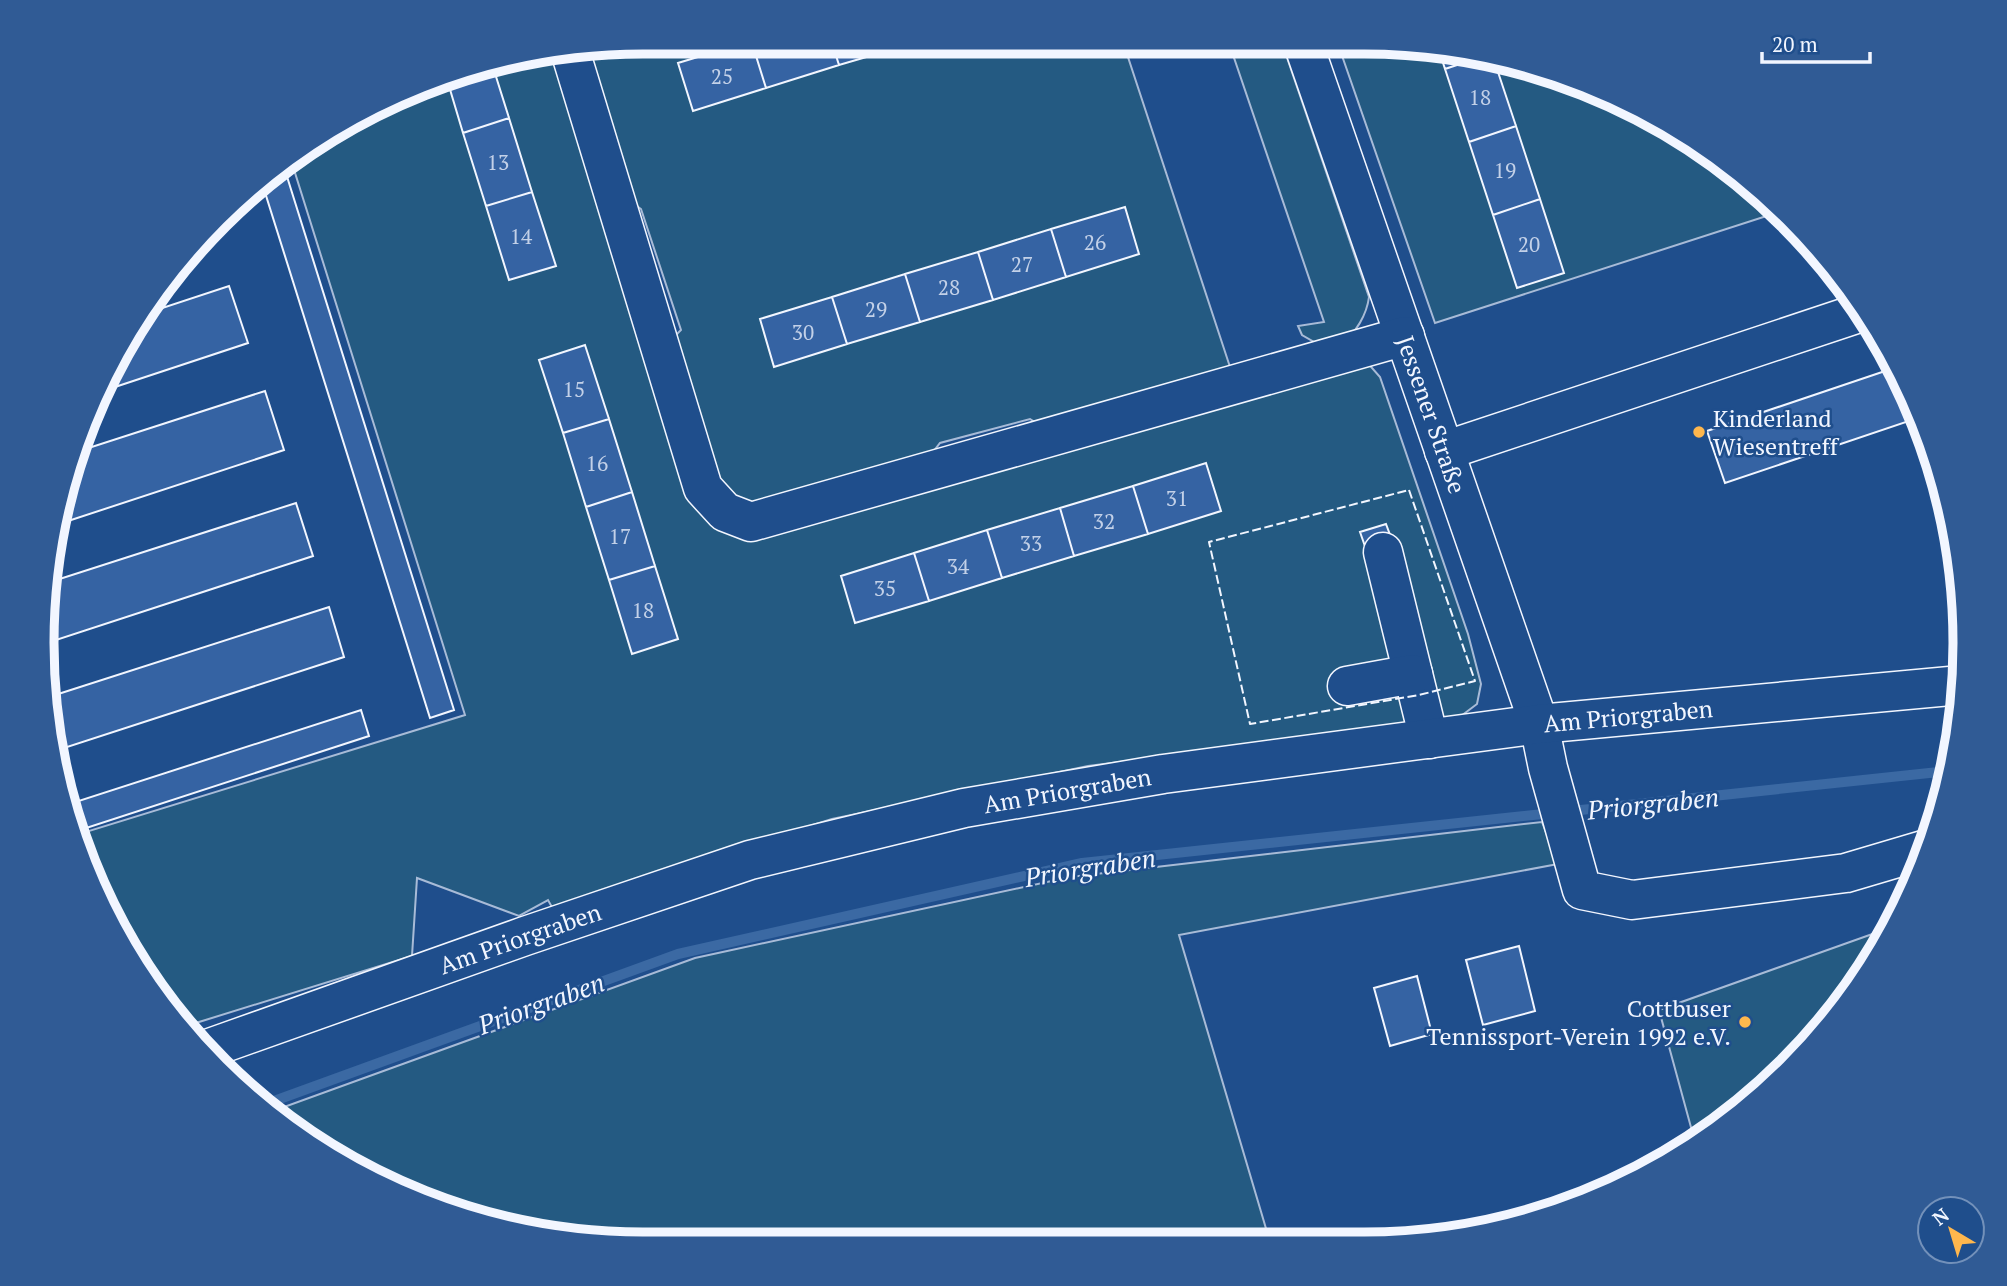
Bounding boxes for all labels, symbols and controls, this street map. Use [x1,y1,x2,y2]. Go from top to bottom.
scale bar [1762,21,1870,65]
text: 20 m [1772,30,1818,58]
house number: 25 [711,62,733,90]
house number: 18 [1469,83,1491,111]
house number: 13 [487,148,509,176]
house number: 19 [1494,156,1516,184]
house number: 14 [510,222,533,250]
house number: 26 [1084,228,1106,256]
house number: 20 [1518,230,1540,258]
house number: 27 [1011,250,1033,278]
house number: 28 [938,273,960,301]
house number: 29 [865,295,887,323]
house number: 30 [792,318,814,346]
street label: Jessener Straße [1390,331,1474,498]
house number: 15 [563,375,585,403]
place label: Kinderland Wiesentreff [1713,402,1840,462]
marker: Kinderland Wiesentreff [1691,424,1707,440]
house number: 16 [586,449,608,477]
house number: 31 [1166,484,1188,512]
house number: 32 [1093,507,1115,535]
house number: 17 [609,522,631,550]
house number: 33 [1020,529,1042,557]
house number: 34 [947,552,970,580]
house number: 35 [874,574,896,602]
house number: 18 [632,596,654,624]
street label: Am Priorgraben [1542,692,1714,739]
street label: Am Priorgraben [981,760,1154,820]
water label: Priorgraben [1585,779,1721,827]
water label: Priorgraben [1021,840,1158,894]
street label: Am Priorgraben [435,895,605,981]
water label: Priorgraben [472,964,609,1042]
place label: Cottbuser Tennissport-Verein 1992 e.V. [1426,992,1732,1052]
marker: Cottbuser Tennissport-Verein 1992 e.V. [1737,1014,1753,1030]
north arrow [1916,1195,1986,1265]
text: N [1927,1202,1954,1230]

